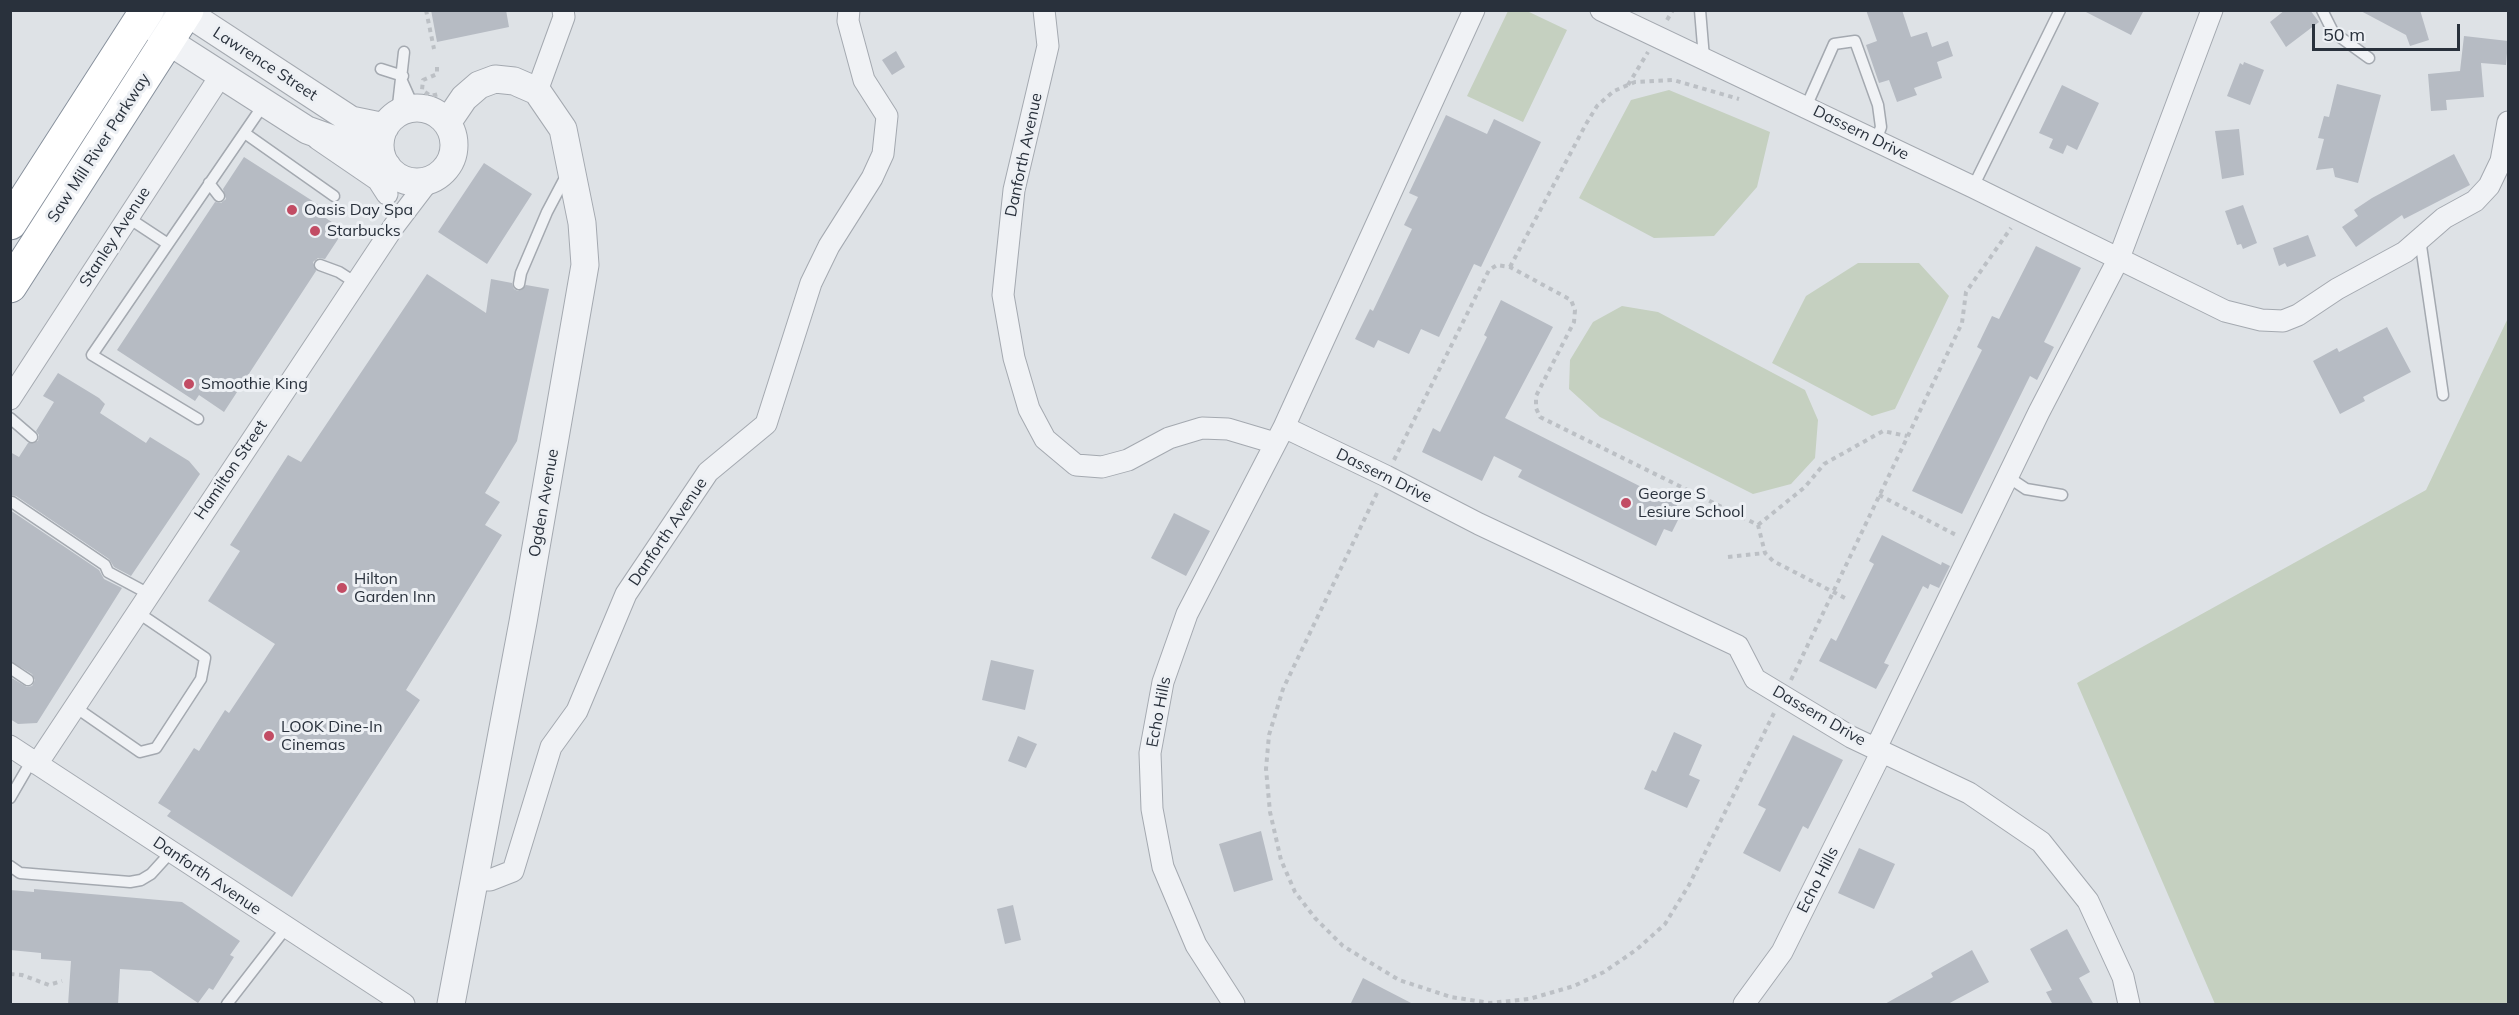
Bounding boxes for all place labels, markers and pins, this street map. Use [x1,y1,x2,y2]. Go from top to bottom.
place label: Oasis Day Spa [304,200,413,220]
marker: Oasis Day Spa [285,203,299,217]
place label: Starbucks [327,221,401,241]
marker: Starbucks [308,224,322,238]
place label: Smoothie King [201,374,308,394]
marker: Smoothie King [182,377,196,391]
place label: George S Lesiure School [1638,484,1744,522]
marker: George S Lesiure School [1619,496,1633,510]
place label: Hilton Garden Inn [354,569,436,607]
marker: Hilton Garden Inn [335,581,349,595]
place label: LOOK Dine-In Cinemas [281,717,383,755]
marker: LOOK Dine-In Cinemas [262,729,276,743]

